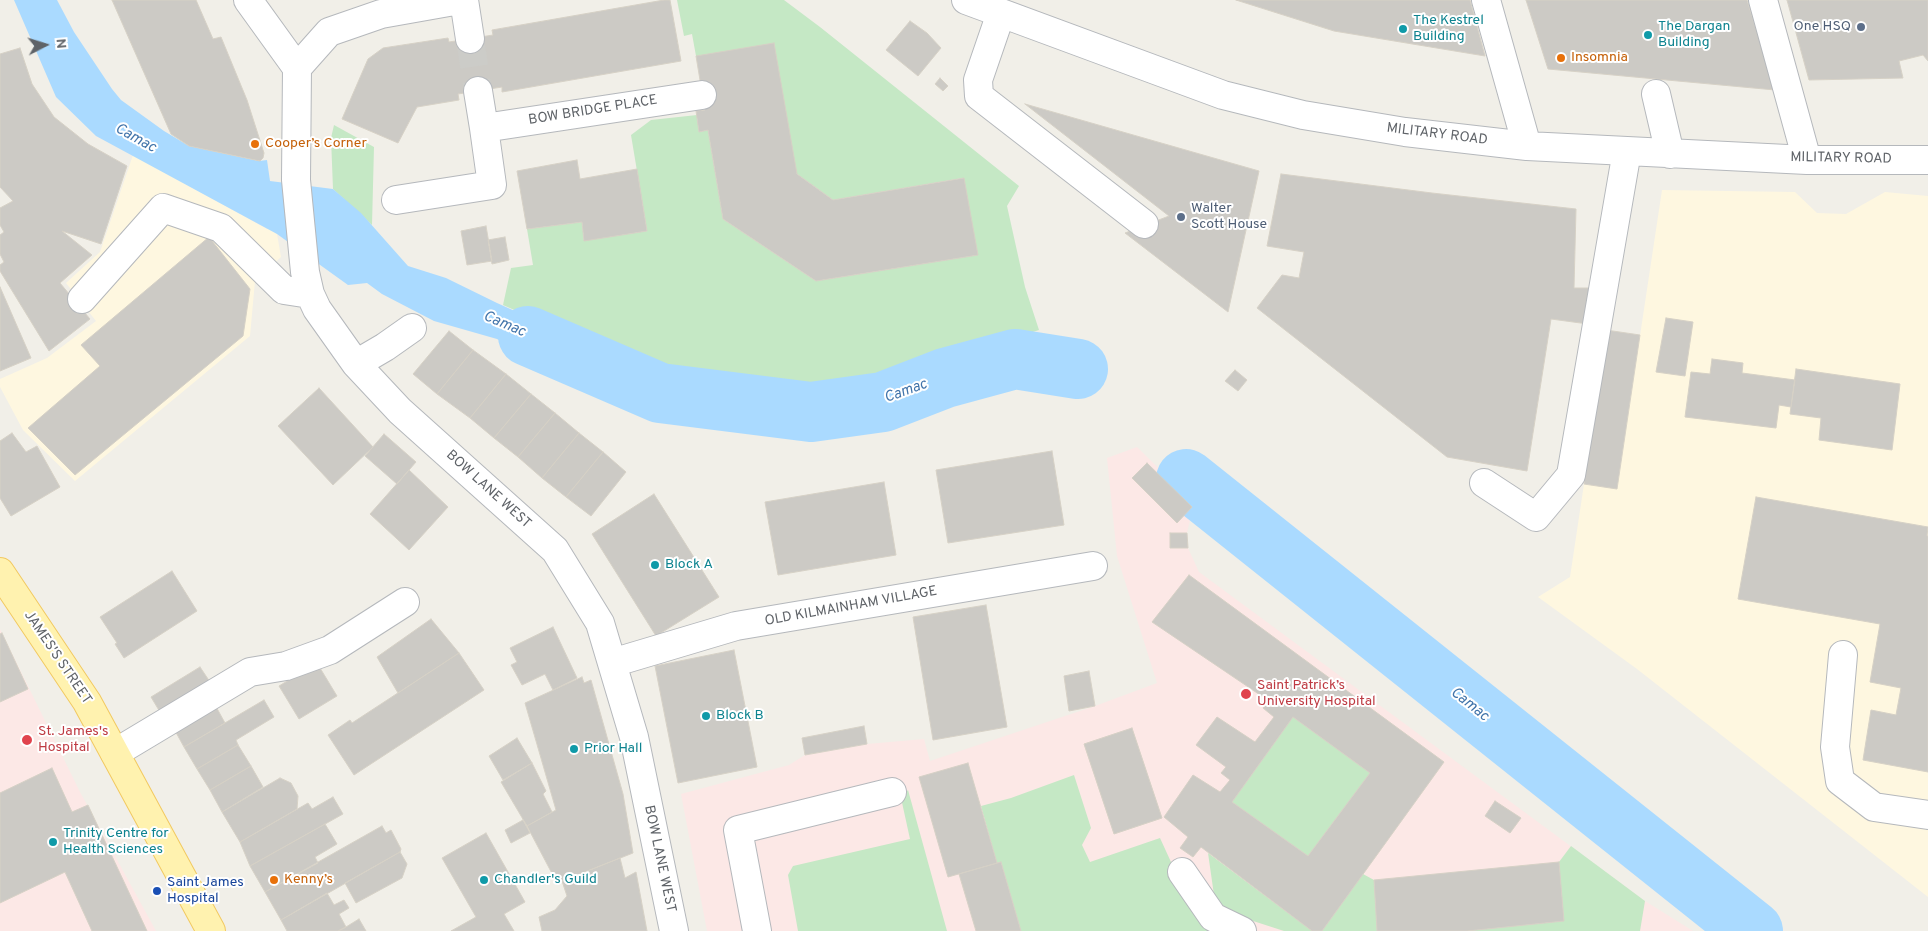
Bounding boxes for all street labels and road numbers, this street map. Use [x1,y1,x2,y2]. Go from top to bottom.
street label: BOW BRIDGE PLACE [527,93,659,129]
street label: MILITARY ROAD [1386,120,1488,150]
street label: MILITARY ROAD [1790,150,1892,168]
street label: BOW LANE WEST [442,447,534,533]
street label: OLD KILMAINHAM VILLAGE [763,584,939,630]
street label: JAMES'S STREET [20,608,94,708]
street label: BOW LANE WEST [639,804,679,914]

